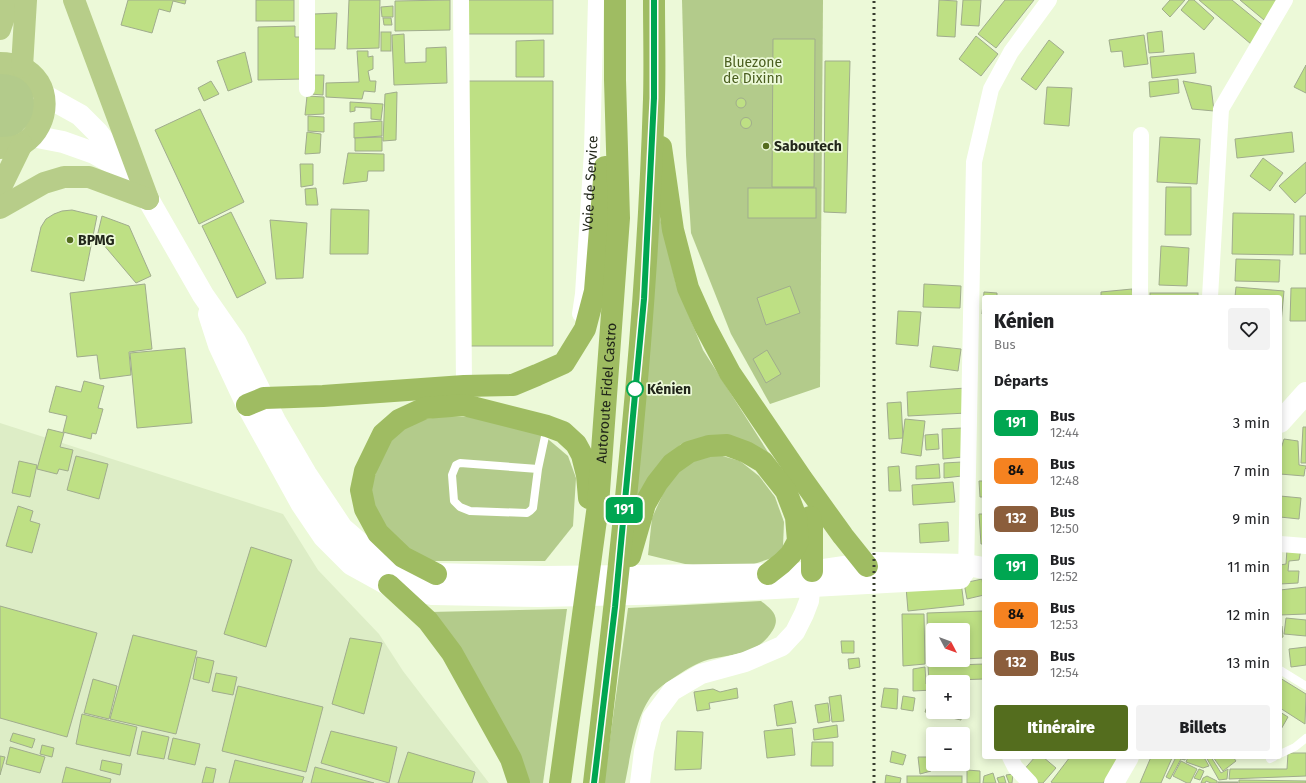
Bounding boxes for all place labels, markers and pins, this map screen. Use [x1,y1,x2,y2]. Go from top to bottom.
place label: Saboutech [774,138,842,155]
marker: Saboutech [761,141,771,151]
place label: BPMG [78,232,115,249]
marker: BPMG [65,235,75,245]
marker: Kénien [626,380,644,398]
place label: Kénien [647,381,691,398]

